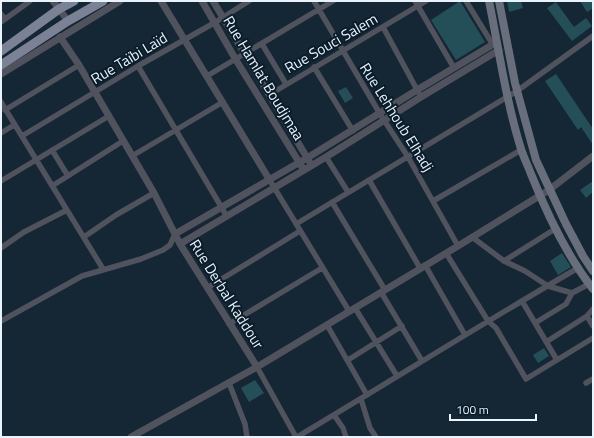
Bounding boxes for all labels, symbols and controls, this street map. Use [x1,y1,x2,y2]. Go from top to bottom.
street label: Rue Souci Salem [280,7,382,79]
street label: Rue Hamlat Boudjmaa [218,11,311,145]
street label: Rue Taïbi Laïd [86,26,172,90]
street label: Rue Lehhoub Elhadj [354,58,440,176]
street label: Rue Derbal Kaddour [184,235,270,353]
scale bar [450,396,536,422]
text: 100 m [456,400,489,419]

